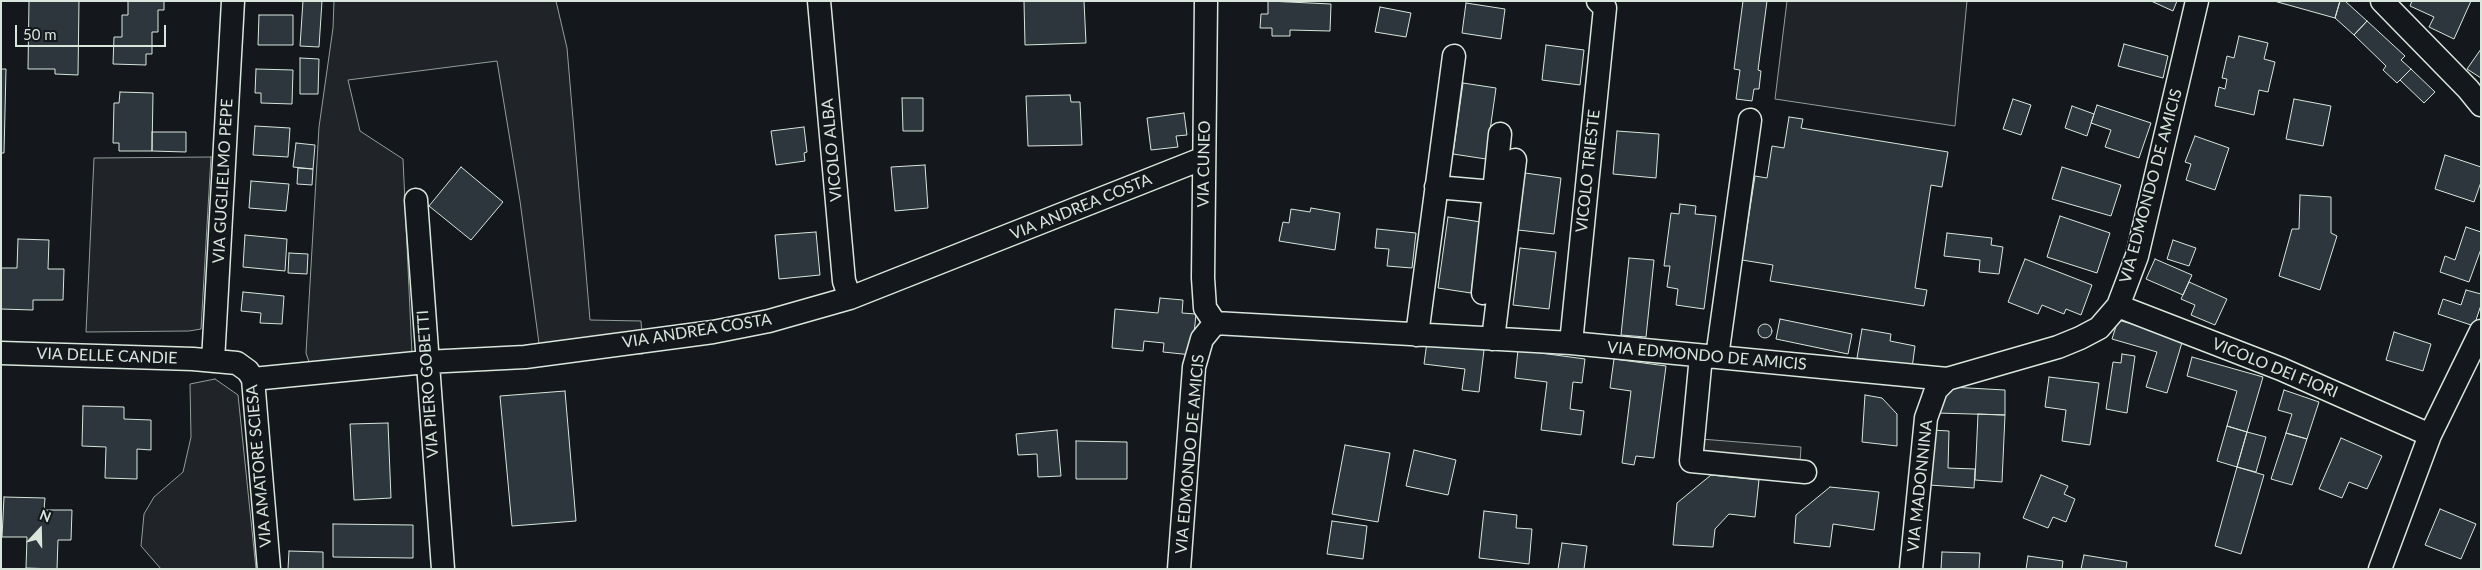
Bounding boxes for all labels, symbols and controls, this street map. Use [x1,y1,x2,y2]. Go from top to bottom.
scale bar [18,15,169,47]
text: 50 m [23,25,57,43]
street label: VIA EDMONDO DE AMICIS [2116,87,2186,285]
street label: VIA GUGLIELMO PEPE [209,98,237,264]
street label: VICOLO ALBA [818,98,846,202]
street label: VICOLO TRIESTE [1572,108,1604,234]
street label: VIA CUNEO [1194,120,1214,208]
street label: VIA ANDREA COSTA [1008,170,1154,244]
street label: VIA PIERO GOBETTI [413,310,443,458]
street label: VIA ANDREA COSTA [621,310,773,352]
street label: VICOLO DEI FIORI [2209,334,2341,402]
street label: VIA EDMONDO DE AMICIS [1606,338,1808,374]
street label: VIA DELLE CANDIE [36,344,178,368]
street label: VIA EDMONDO DE AMICIS [1172,353,1208,555]
street label: VIA AMATORE SCIESA [242,384,276,548]
street label: VIA MADONNINA [1904,419,1936,553]
north arrow [15,505,65,555]
text: N [37,506,54,525]

